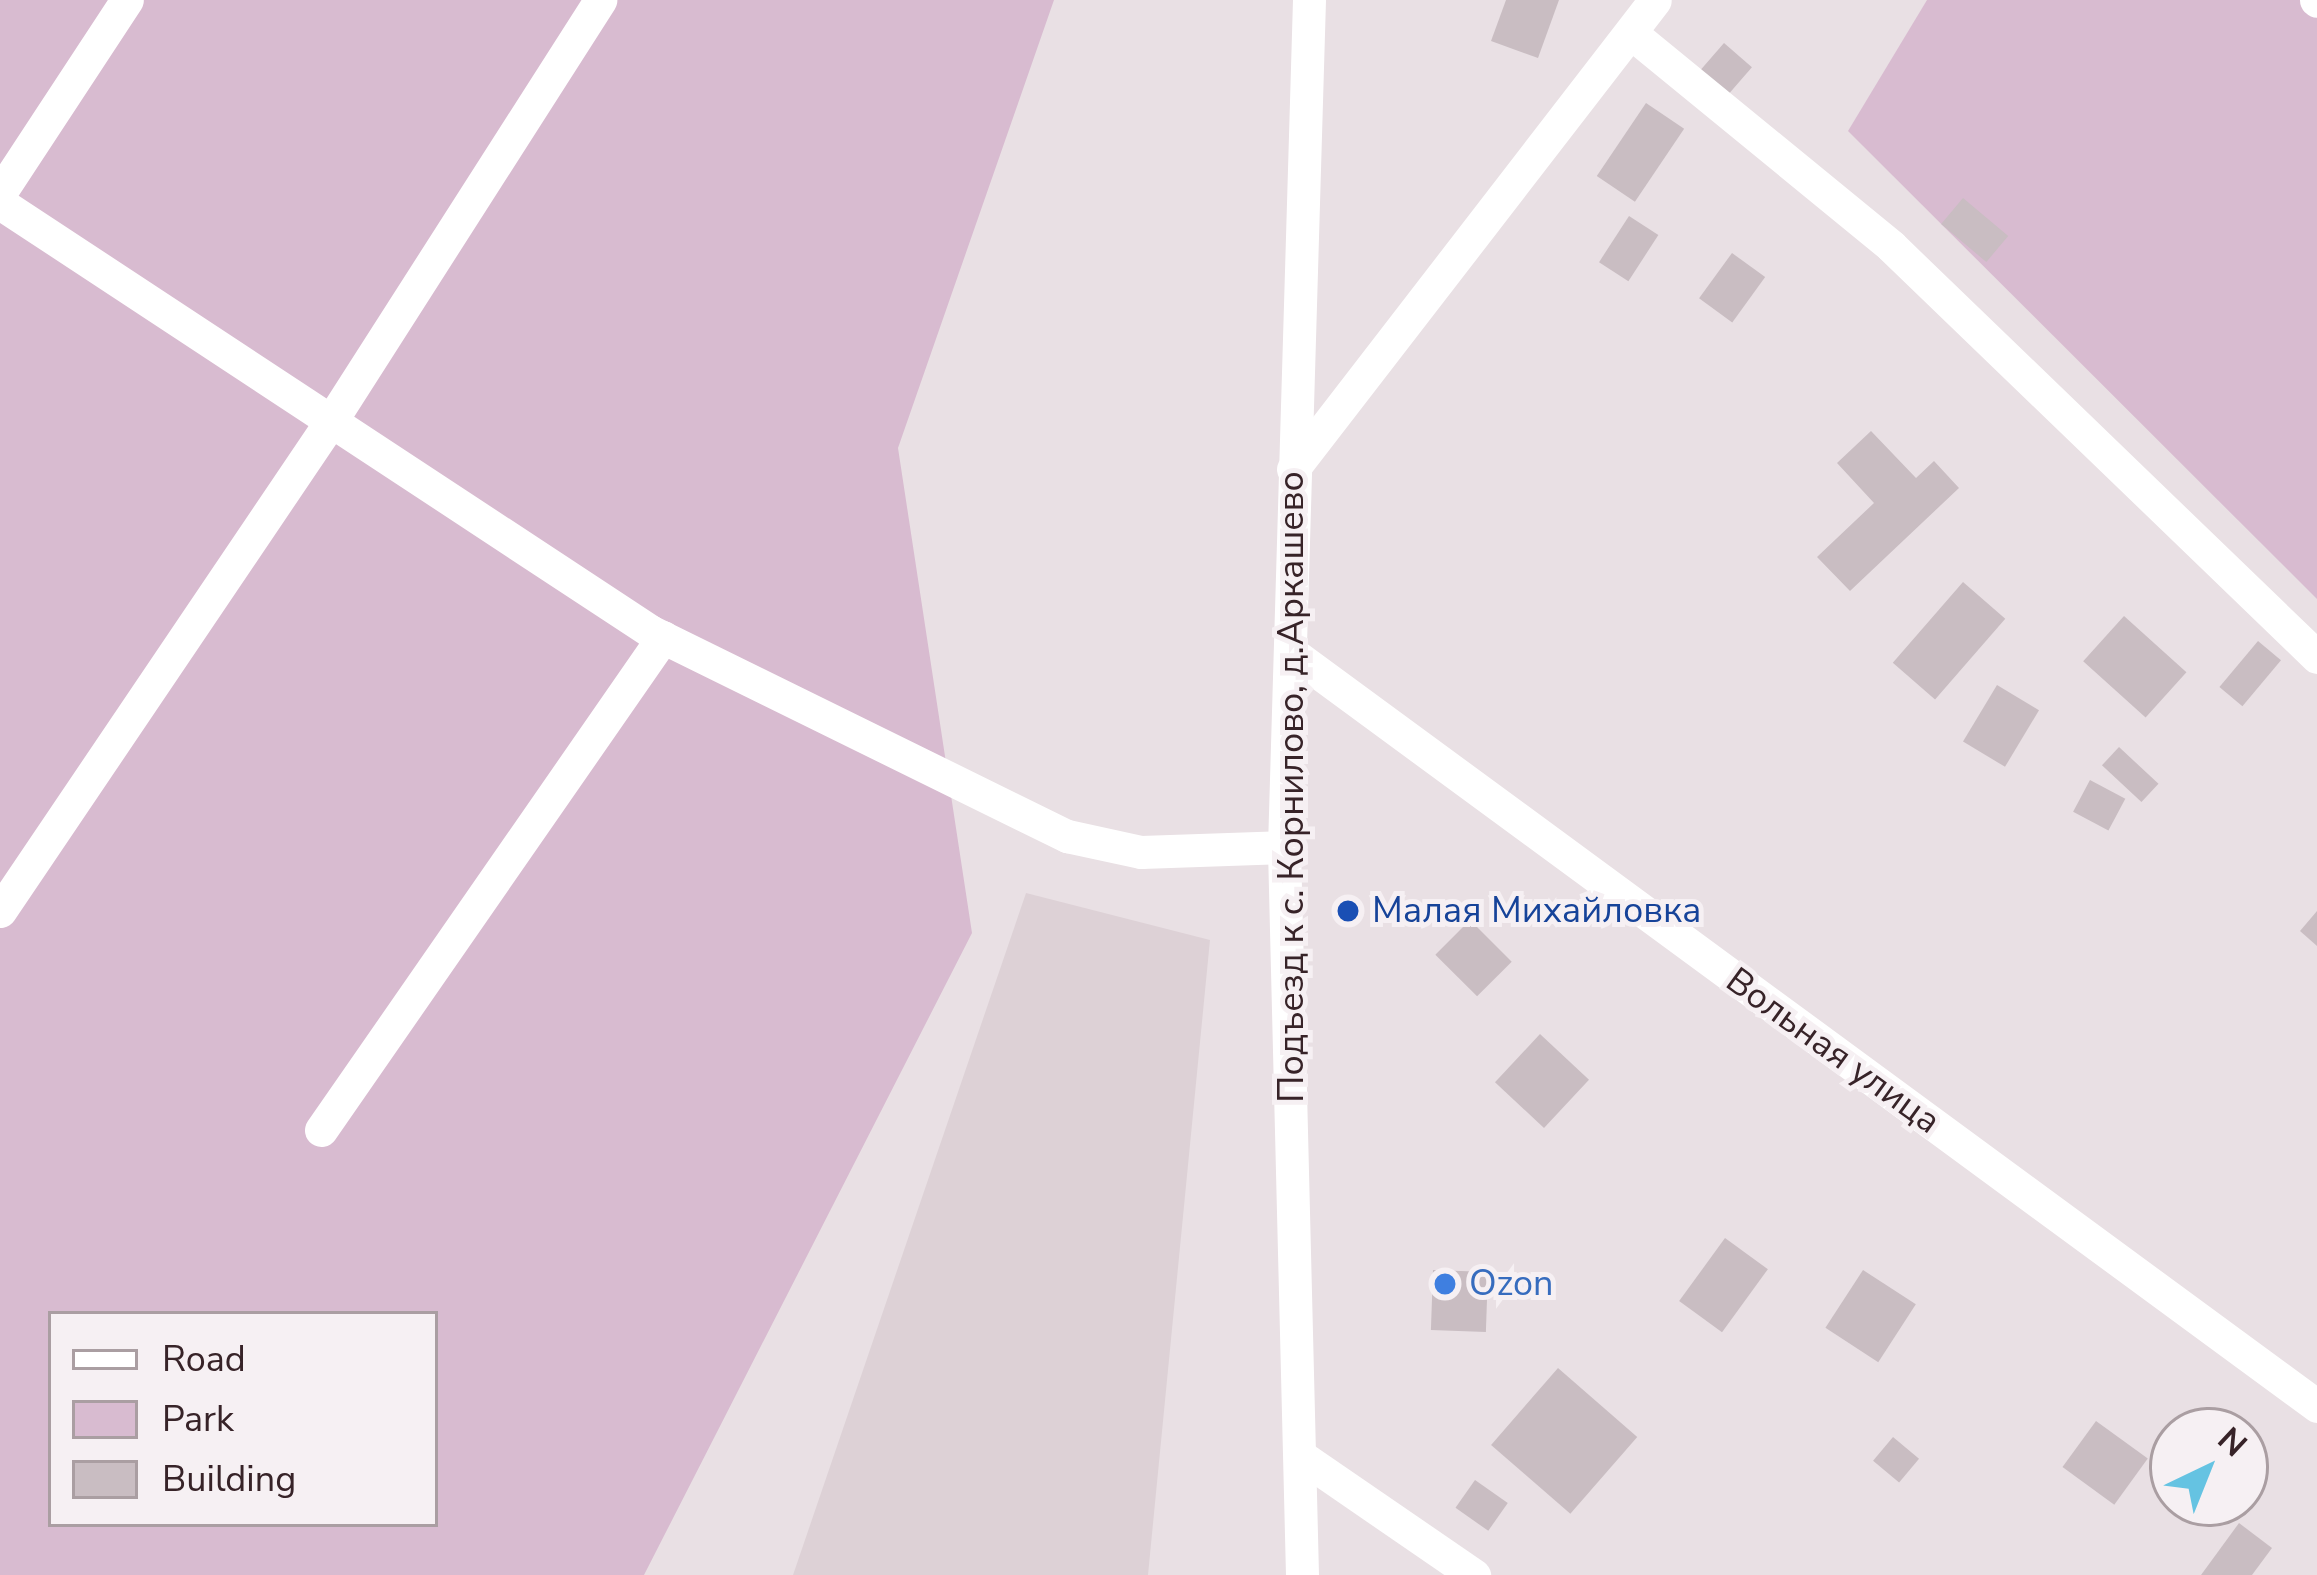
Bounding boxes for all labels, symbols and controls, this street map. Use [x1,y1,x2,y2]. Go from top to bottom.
street label: Подъезд к с. Корнилово, д.Аркашево [1270,471,1314,1103]
place label: Малая Михайловка [1372,889,1701,933]
marker: Малая Михайловка [1335,898,1361,924]
street label: Вольная улица [1718,959,1948,1143]
place label: Ozon [1469,1262,1553,1306]
marker: Ozon [1432,1271,1458,1297]
legend [48,1311,438,1527]
text: Road [162,1335,246,1384]
text: Park [162,1395,234,1444]
north arrow [2149,1407,2269,1527]
text: N [2207,1418,2256,1467]
text: Building [162,1455,296,1504]

